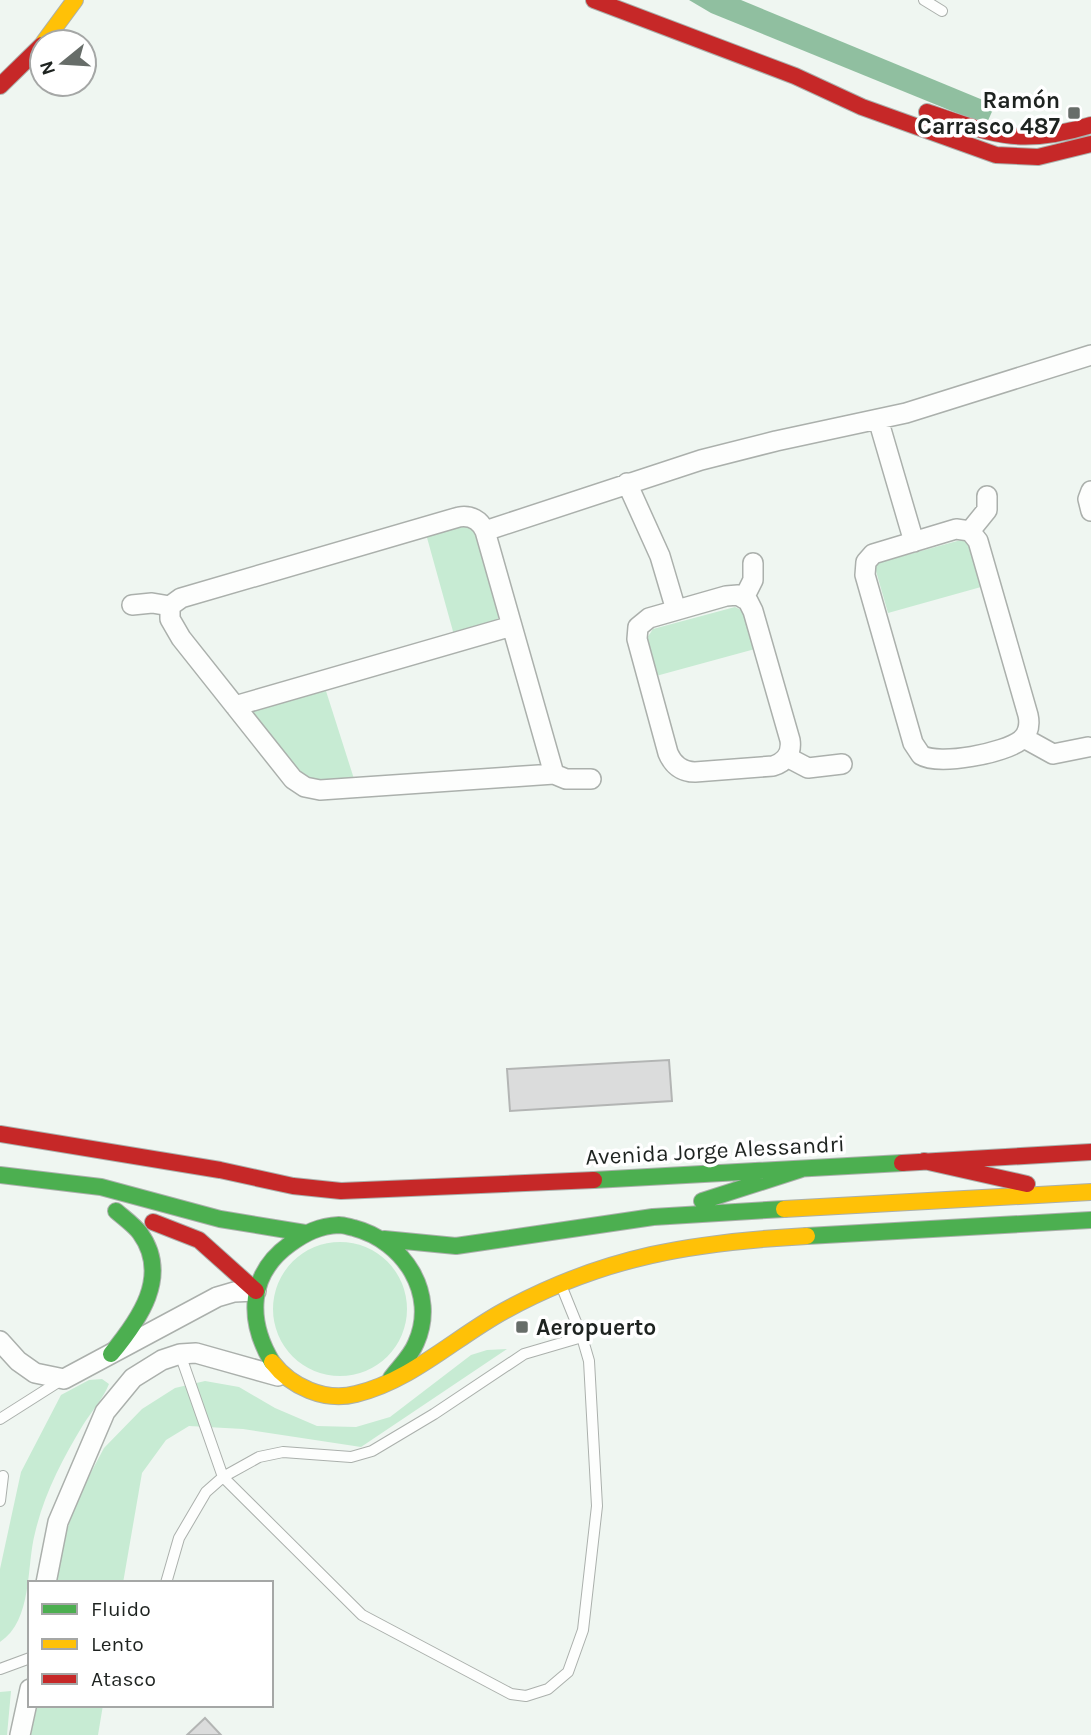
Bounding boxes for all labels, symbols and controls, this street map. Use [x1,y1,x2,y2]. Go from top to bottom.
north arrow [28,28,98,98]
text: N [35,58,60,78]
place label: Ramón Carrasco 487 [917,87,1061,140]
marker: Ramón Carrasco 487 [1066,105,1082,121]
street label: Avenida Jorge Alessandri [585,1130,845,1171]
place label: Aeropuerto [536,1314,656,1341]
marker: Aeropuerto [514,1319,530,1335]
legend [28,1581,273,1707]
text: Fluido [91,1597,151,1621]
text: Lento [91,1632,144,1656]
text: Atasco [91,1667,156,1691]

